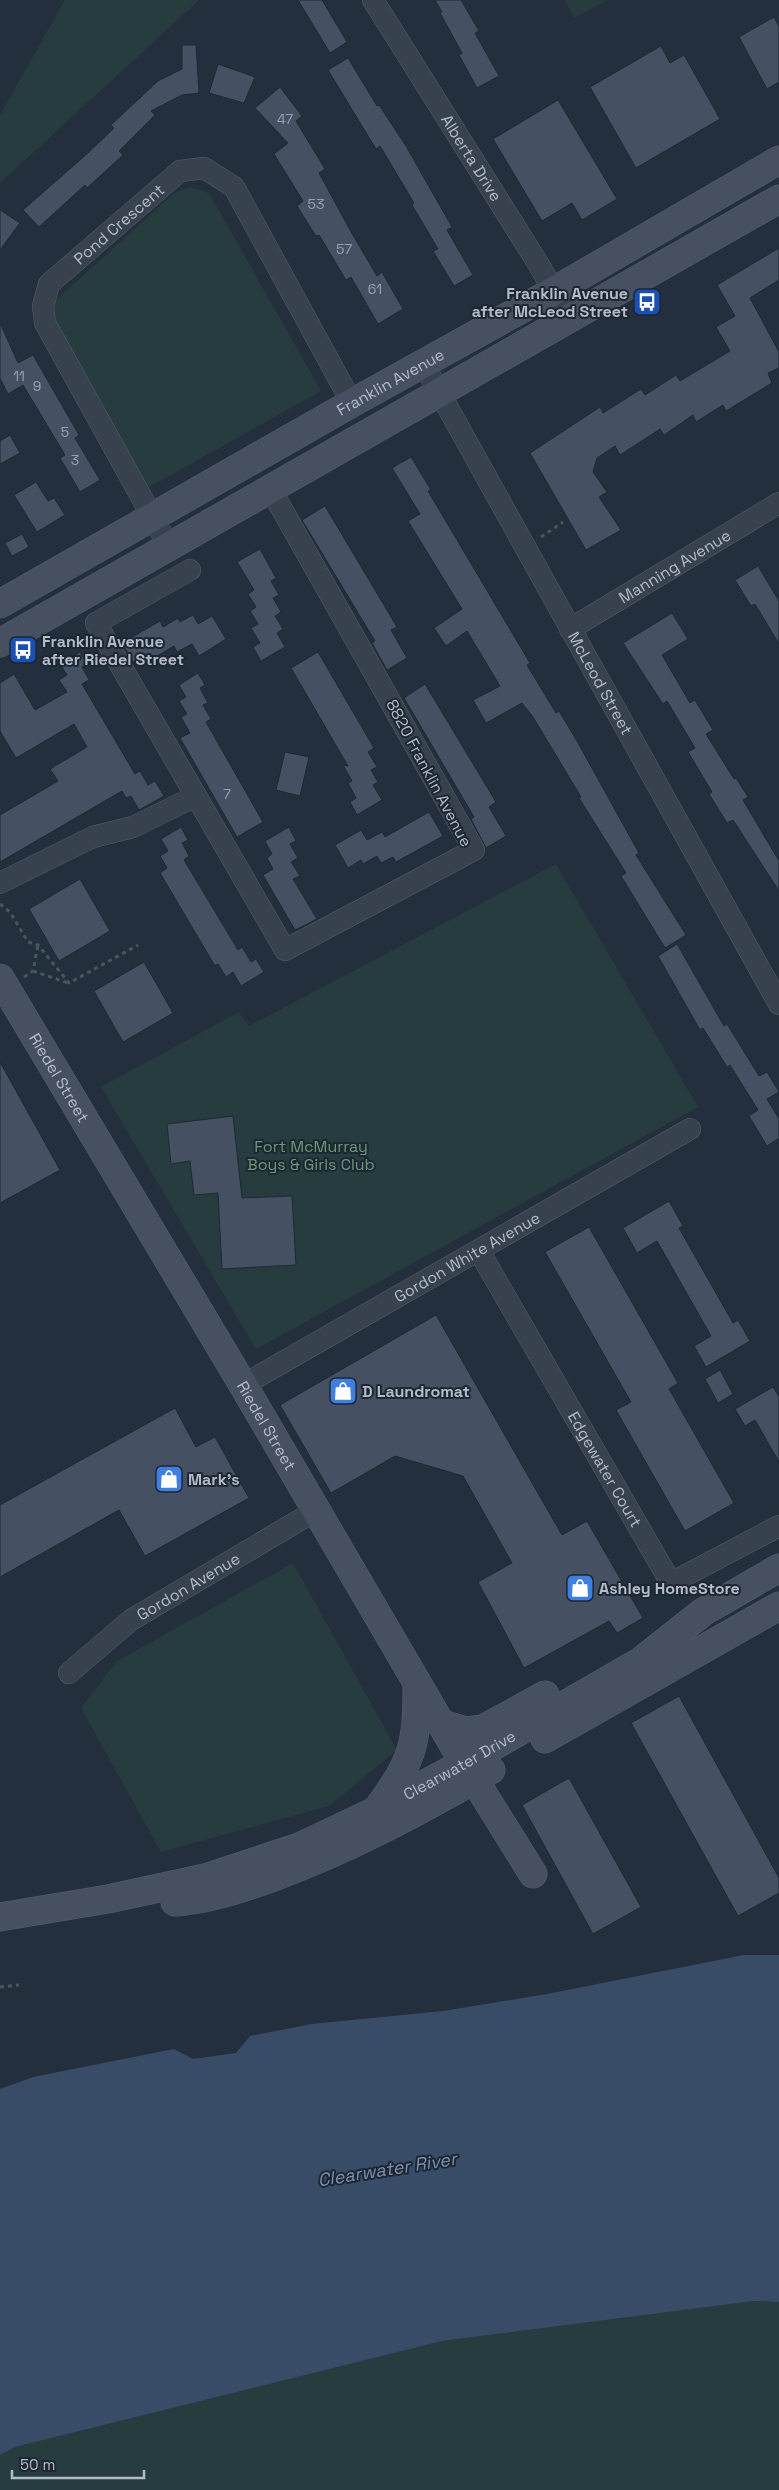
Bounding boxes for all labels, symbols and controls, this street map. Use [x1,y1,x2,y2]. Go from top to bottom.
house number: 47 [277,110,293,128]
street label: Alberta Drive [437,110,507,205]
street label: Pond Crescent [69,179,169,269]
house number: 53 [308,195,324,213]
house number: 57 [336,240,352,258]
house number: 61 [368,280,382,298]
place label: Franklin Avenue after McLeod Street [472,283,628,322]
bus stop icon: Franklin Avenue after McLeod Street [632,287,662,317]
street label: Franklin Avenue [333,344,448,420]
house number: 11 [13,367,25,385]
house number: 9 [33,377,41,395]
house number: 5 [61,423,69,441]
house number: 3 [71,451,79,469]
street label: Manning Avenue [615,524,734,608]
street label: McLeod Street [564,628,638,738]
place label: Franklin Avenue after Riedel Street [42,631,184,670]
bus stop icon: Franklin Avenue after Riedel Street [8,635,38,665]
street label: 8820 Franklin Avenue [381,696,477,850]
house number: 7 [223,785,231,803]
street label: Riedel Street [25,1029,94,1126]
park label: Fort McMurray Boys & Girls Club [247,1136,375,1175]
street label: Gordon White Avenue [390,1207,544,1307]
shop icon: D Laundromat [328,1376,358,1406]
street label: Riedel Street [232,1377,301,1474]
place label: D Laundromat [362,1381,470,1402]
street label: Edgewater Court [563,1407,647,1531]
shop icon: Mark's [154,1464,184,1494]
place label: Mark's [188,1469,240,1490]
street label: Gordon Avenue [133,1547,244,1625]
shop icon: Ashley HomeStore [565,1573,595,1603]
place label: Ashley HomeStore [599,1578,740,1599]
street label: Clearwater Drive [399,1725,519,1804]
water label: Clearwater River [316,2146,460,2191]
scale bar [12,2448,145,2480]
text: 50 m [20,2455,55,2474]

